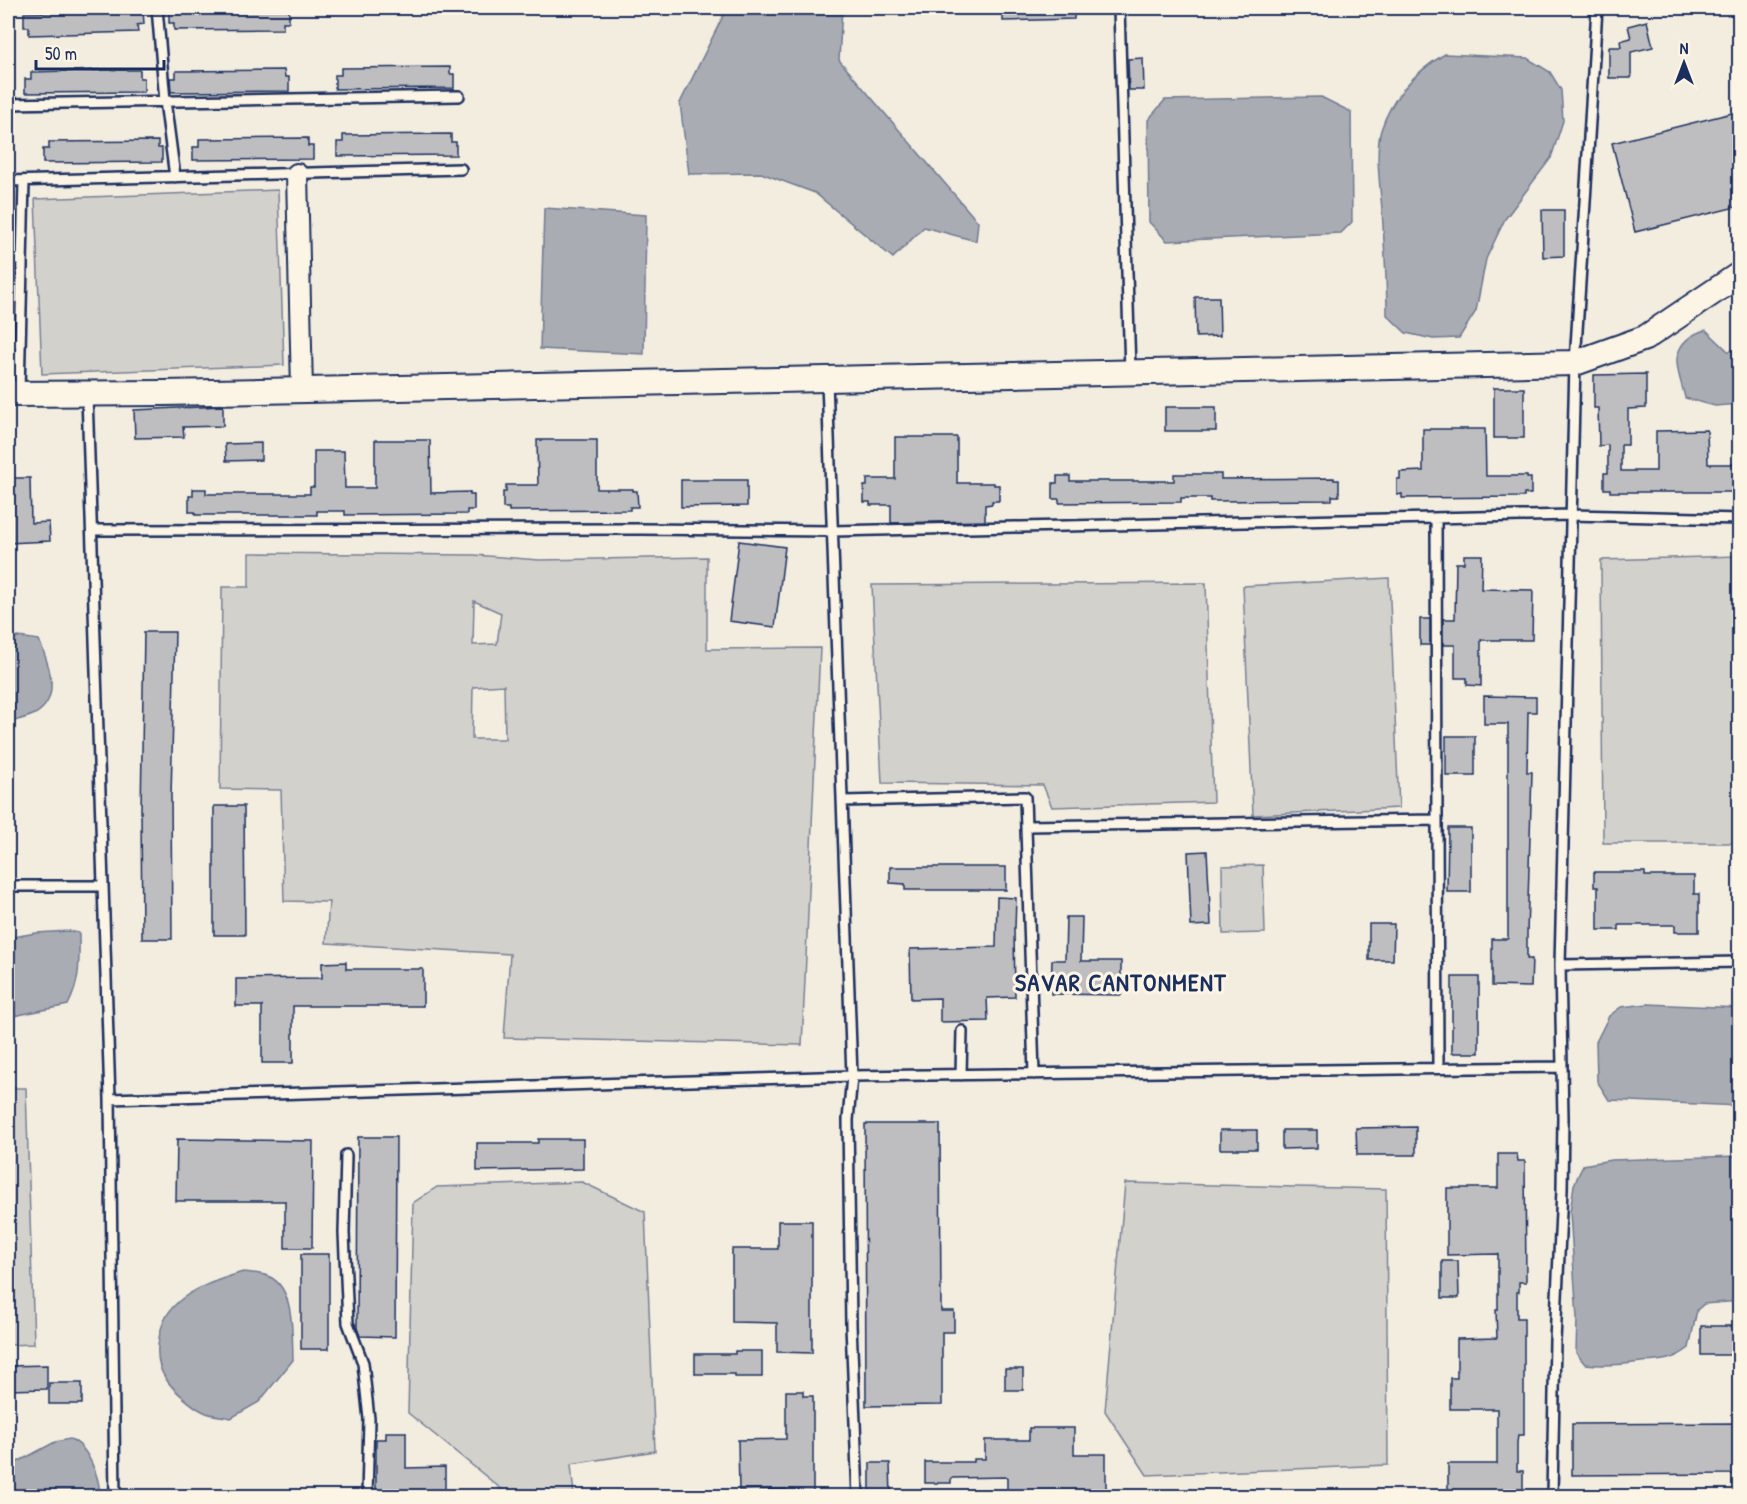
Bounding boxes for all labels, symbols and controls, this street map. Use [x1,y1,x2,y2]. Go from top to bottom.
scale bar [36,33,164,71]
north arrow [1654,33,1714,93]
text: N [1680,37,1689,59]
text: 50 m [45,41,77,66]
district label: SAVAR CANTONMENT [1015,966,1227,998]

